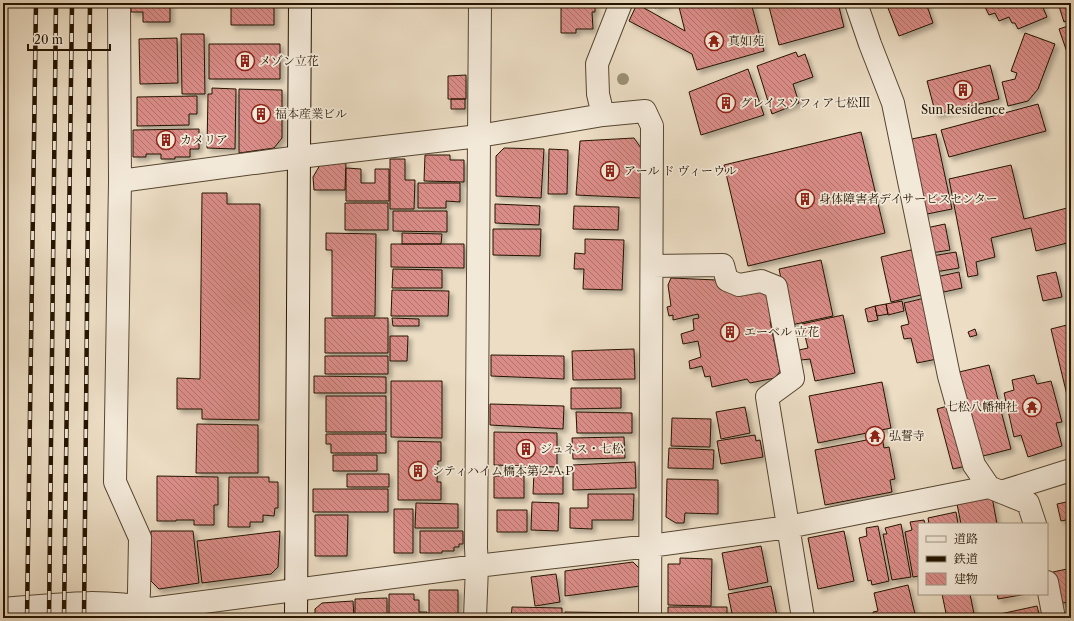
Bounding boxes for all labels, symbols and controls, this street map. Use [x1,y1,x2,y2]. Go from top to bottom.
scale bar [28,26,110,52]
temple icon: 真如苑 [703,30,725,52]
text: 20 m [34,32,63,47]
place label: 真如苑 [728,33,764,48]
building icon: メゾン立花 [234,50,256,72]
place label: メゾン立花 [259,53,319,68]
building icon: Sun Residence [952,79,974,101]
building icon: グレイスソフィア七松Ⅲ [715,92,737,114]
place label: グレイスソフィア七松Ⅲ [740,95,870,110]
place label: Sun Residence [921,102,1005,117]
building icon: 福本産業ビル [250,103,272,125]
place label: 福本産業ビル [275,106,347,121]
building icon: カメリア [155,129,177,151]
place label: カメリア [180,132,228,147]
building icon: アール ド ヴィーウル [599,160,621,182]
place label: アール ド ヴィーウル [624,163,737,178]
building icon: 身体障害者デイサービスセンター [794,188,816,210]
place label: 身体障害者デイサービスセンター [819,191,998,206]
building icon: エーベル 立花 [719,321,741,343]
place label: エーベル 立花 [744,324,819,339]
temple icon: 七松八幡神社 [1021,396,1043,418]
place label: 七松八幡神社 [946,399,1018,414]
temple icon: 弘誓寺 [864,425,886,447]
place label: 弘誓寺 [889,428,925,443]
building icon: ジュネス・七松 [515,438,537,460]
place label: ジュネス・七松 [540,441,624,456]
building icon: シティハイム橋本第２ＡＰ [407,460,429,482]
place label: シティハイム橋本第２ＡＰ [432,463,575,478]
legend [918,523,1048,595]
text: 道路 [954,531,978,546]
text: 鉄道 [953,551,978,566]
text: 建物 [954,571,978,586]

